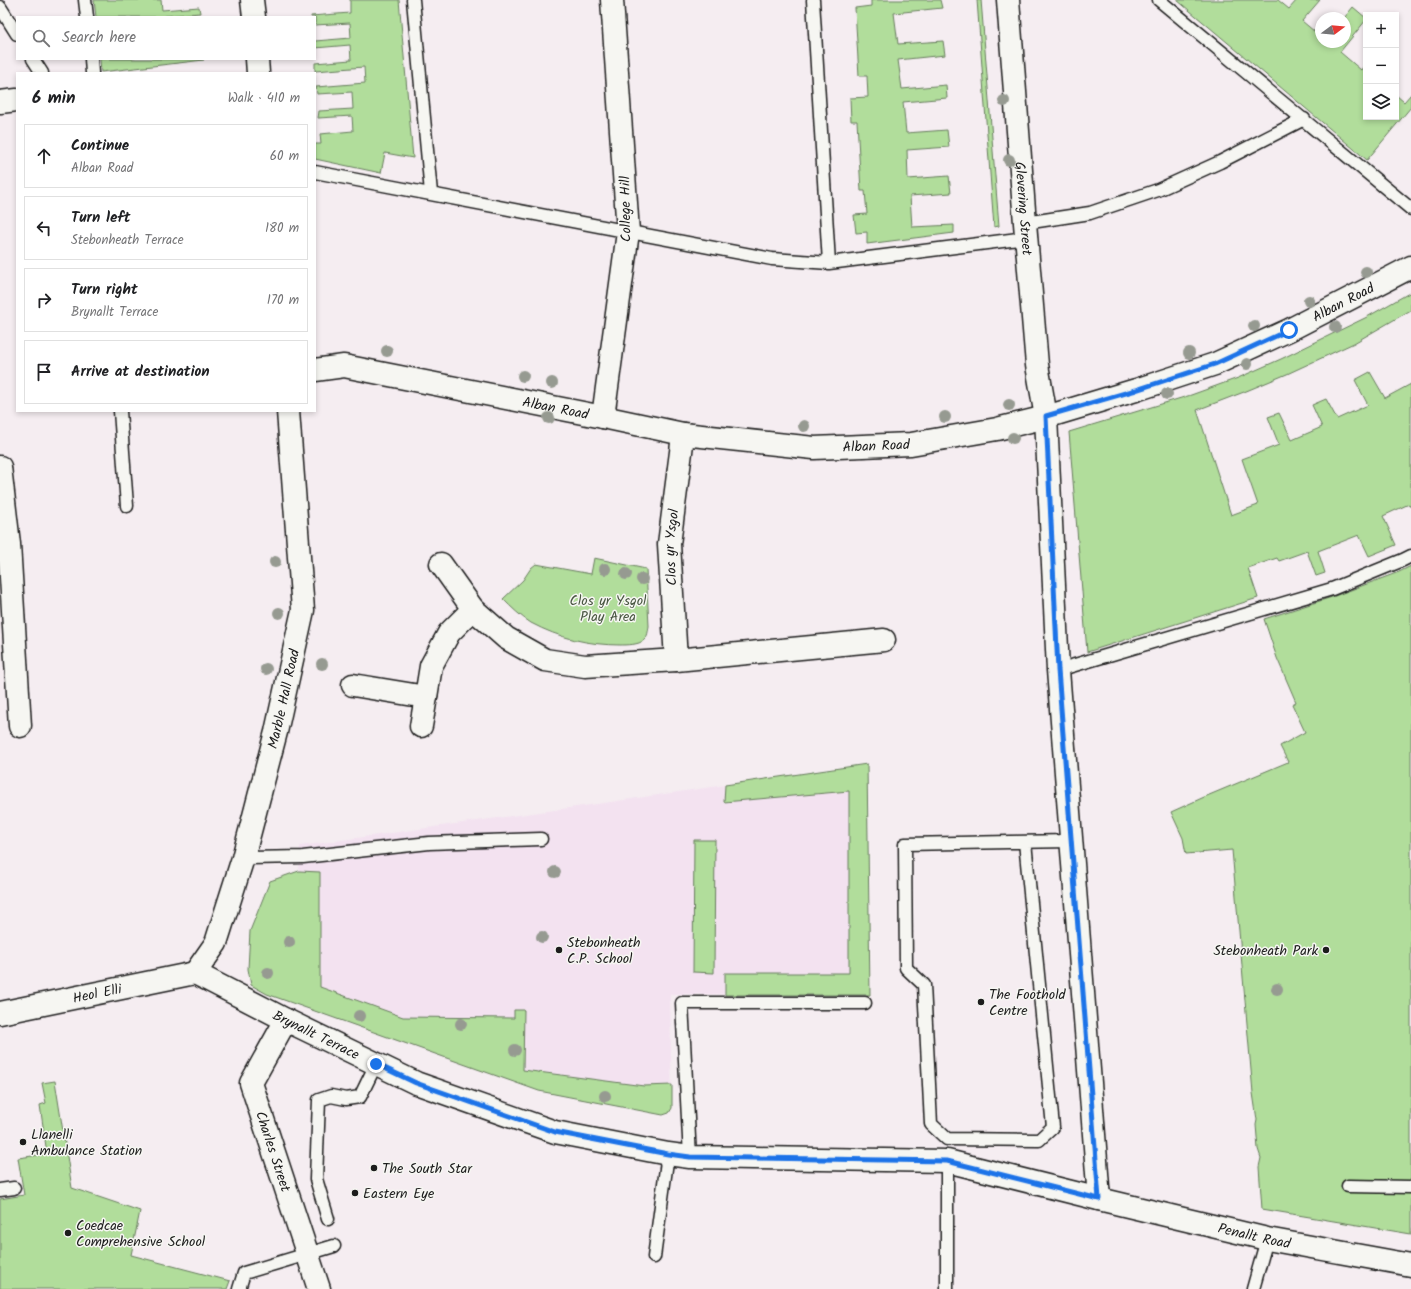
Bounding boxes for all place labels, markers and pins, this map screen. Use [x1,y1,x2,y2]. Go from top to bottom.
place label: Stebonheath C.P. School [567,932,641,970]
place label: Stebonheath Park [1213,940,1318,962]
marker: Stebonheath C.P. School [554,945,564,955]
marker: Stebonheath Park [1321,945,1331,955]
place label: The Foothold Centre [989,984,1067,1022]
marker: The Foothold Centre [976,997,986,1007]
place label: Llanelli Ambulance Station [31,1124,142,1162]
marker: Llanelli Ambulance Station [18,1137,28,1147]
place label: The South Star [382,1158,473,1180]
marker: The South Star [369,1163,379,1173]
place label: Eastern Eye [363,1183,435,1205]
marker: Eastern Eye [350,1188,360,1198]
place label: Coedcae Comprehensive School [76,1215,206,1253]
marker: Coedcae Comprehensive School [63,1228,73,1238]

